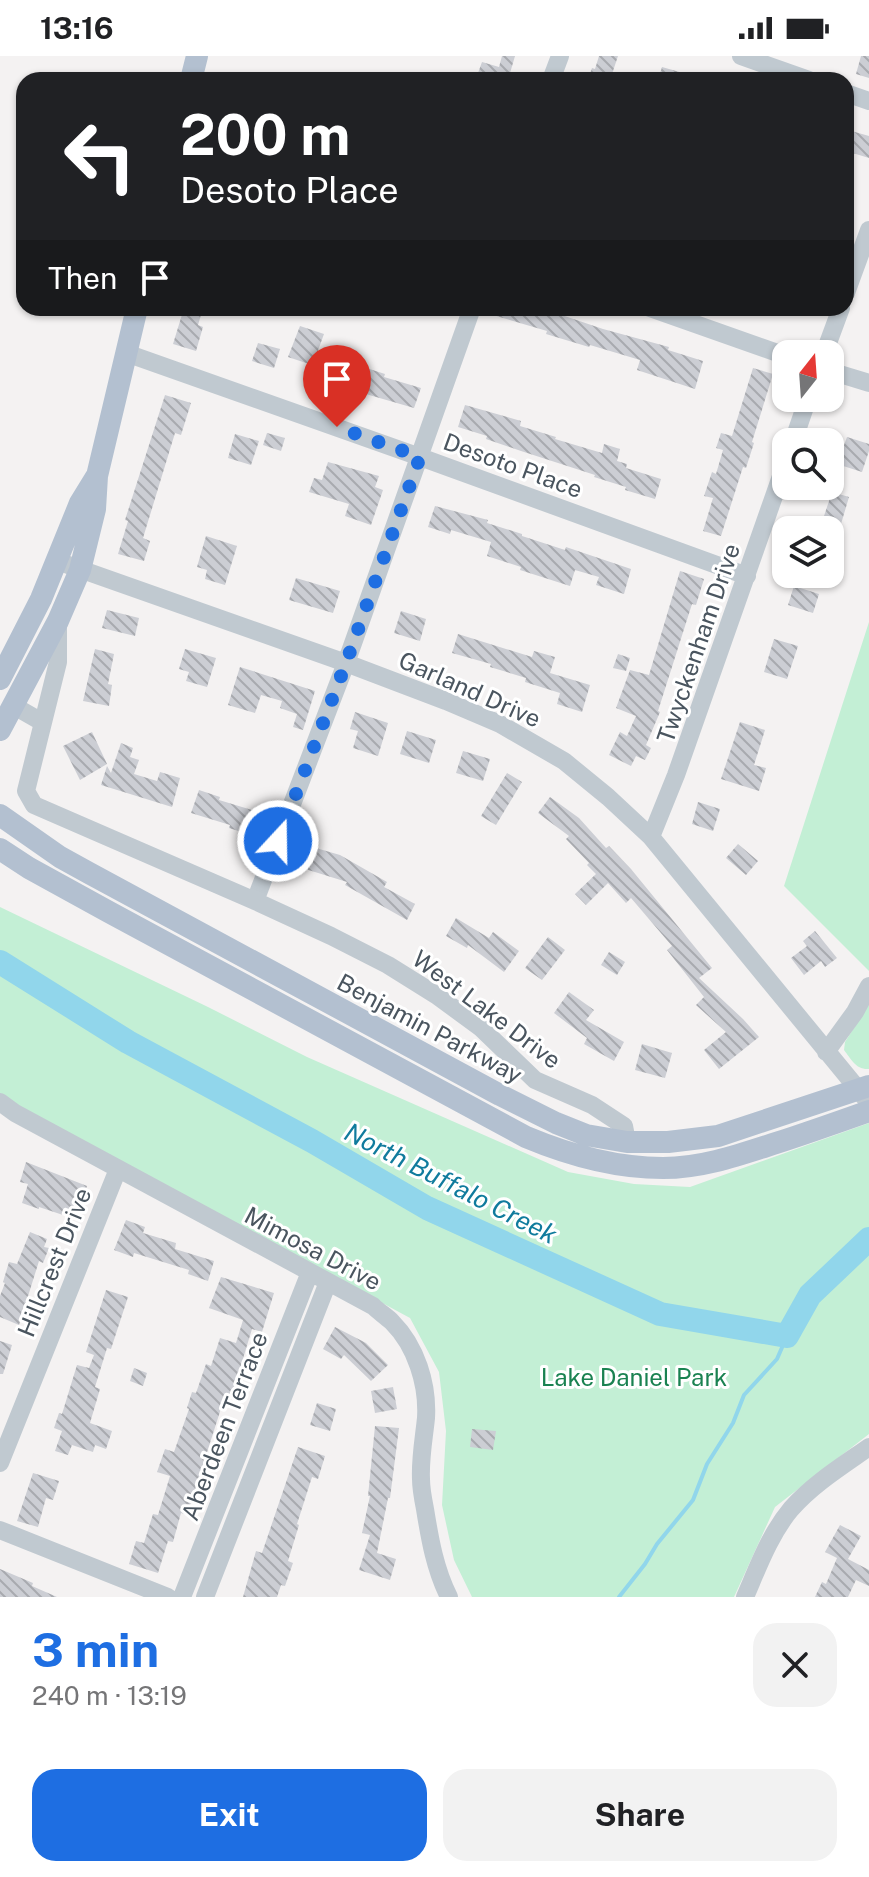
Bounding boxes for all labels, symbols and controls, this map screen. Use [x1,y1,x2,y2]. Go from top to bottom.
text: 13:16 [40,10,114,46]
text: 200 m [180,102,350,168]
icon: left [48,104,152,208]
text: Desoto Place [180,169,399,211]
icon: arrive [133,256,177,300]
text: Then [48,260,117,296]
north arrow [772,340,844,412]
map controls [772,340,844,588]
pin [303,345,371,427]
icon: arrive [315,357,359,401]
street label: Desoto Place [440,427,586,503]
button: search [772,428,844,500]
button: layers [772,516,844,588]
street label: Twyckenham Drive [651,540,745,746]
street label: Garland Drive [395,645,545,733]
position arrow [236,799,320,883]
street label: West Lake Drive [407,944,567,1074]
street label: Benjamin Parkway [333,967,527,1089]
water label: North Buffalo Creek [340,1116,562,1250]
street label: Hillcrest Drive [11,1183,97,1341]
street label: Mimosa Drive [240,1200,386,1296]
street label: Aberdeen Terrace [175,1328,273,1524]
park label: Lake Daniel Park [541,1363,727,1391]
text: 3 min [32,1621,159,1678]
button: close [753,1623,837,1707]
text: 240 m · 13:19 [32,1680,187,1711]
button: Exit [32,1769,427,1861]
button: Share [443,1769,837,1861]

